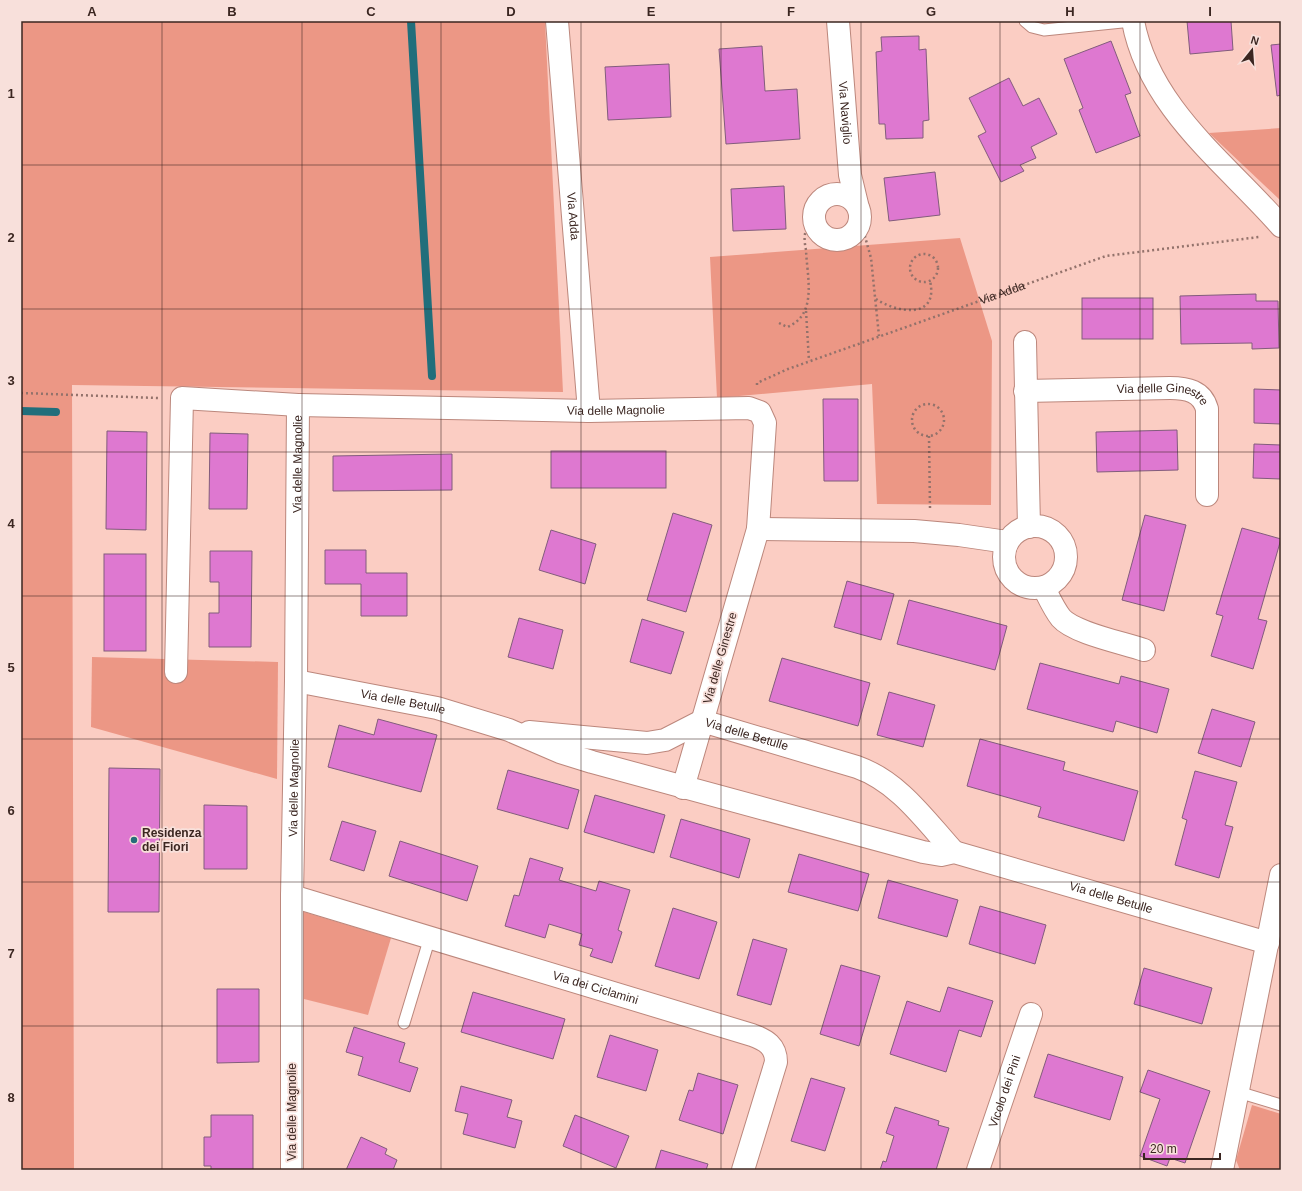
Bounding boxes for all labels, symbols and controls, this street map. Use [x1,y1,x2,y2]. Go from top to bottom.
text: A [87,4,97,19]
text: B [227,4,237,19]
text: C [366,4,376,19]
text: D [506,4,516,19]
text: E [647,4,656,19]
text: F [787,4,795,19]
text: G [926,4,936,19]
text: H [1065,4,1075,19]
text: I [1208,4,1212,19]
north arrow [1232,30,1272,70]
text: N [1249,34,1261,47]
street label: Via Naviglio [836,81,855,145]
text: 1 [7,86,15,101]
street label: Via Adda [564,192,582,241]
text: 2 [7,230,15,245]
street label: Via Adda [977,278,1027,308]
text: 3 [7,373,15,388]
street label: Via delle Ginestre [1116,381,1212,408]
street label: Via delle Magnolie [567,403,665,418]
street label: Via delle Magnolie [290,415,305,513]
text: 4 [7,516,15,531]
street label: Via delle Ginestre [700,610,740,705]
text: 5 [7,660,15,675]
street label: Via delle Betulle [359,687,447,717]
street label: Via delle Betulle [703,715,790,753]
street label: Via delle Magnolie [286,739,302,837]
text: 6 [7,803,15,818]
place label: Residenza dei Fiori [142,826,202,854]
marker: Residenza dei Fiori [129,835,139,845]
street label: Via delle Betulle [1068,879,1155,916]
text: 7 [7,946,15,961]
street label: Via dei Ciclamini [551,968,640,1007]
street label: Vicolo dei Pini [986,1054,1023,1129]
street label: Via delle Magnolie [285,1063,299,1161]
text: 8 [7,1090,15,1105]
scale bar [1144,1135,1220,1161]
text: 20 m [1150,1142,1177,1156]

